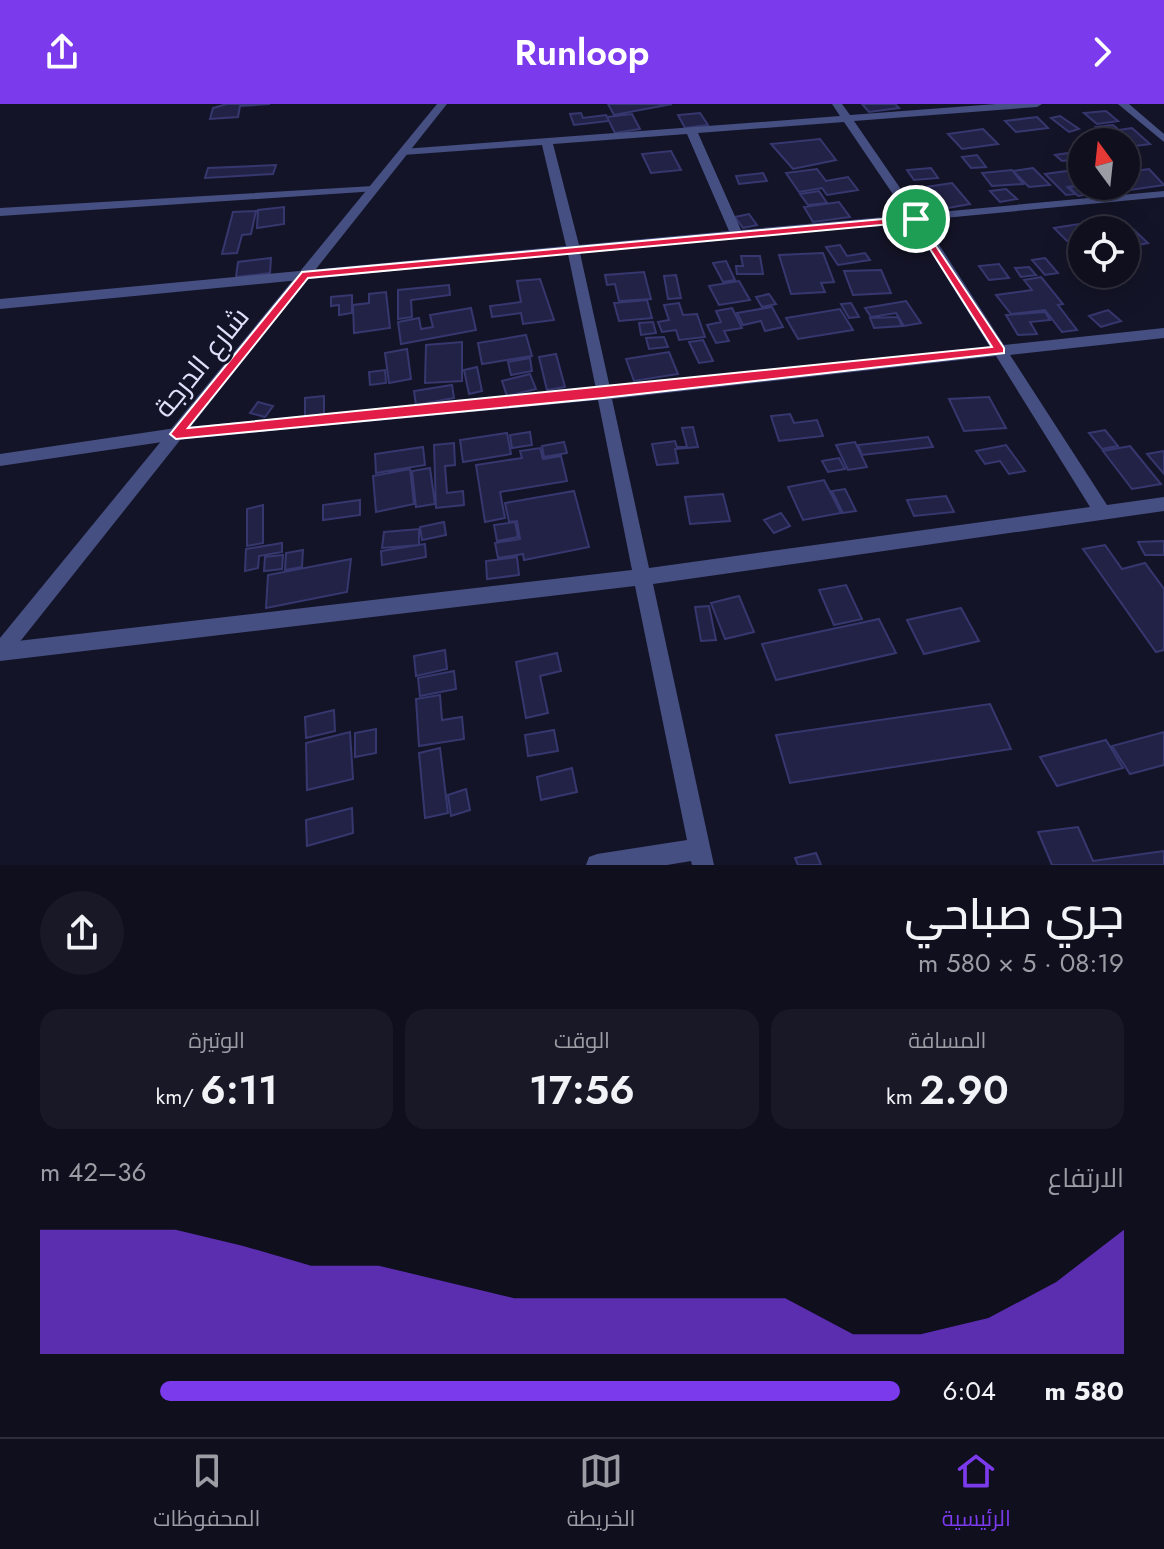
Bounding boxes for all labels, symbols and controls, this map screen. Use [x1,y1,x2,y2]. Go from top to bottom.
text: Runloop [515,26,650,78]
icon: share [40,30,84,74]
icon: forward [1080,30,1124,74]
north arrow [1068,128,1140,200]
map controls [1068,128,1140,288]
pin [882,185,950,253]
icon: arrive [894,197,938,241]
button: locate [1068,216,1140,288]
street label: شارع الدرجة [144,298,259,426]
text: جري صباحي [904,882,1124,946]
button: share [40,891,124,975]
text: 08:19 · 5 × 580 m [918,944,1124,982]
text: الوتيرة [188,1024,245,1056]
text: الوقت [554,1024,610,1056]
text: المسافة [908,1024,986,1056]
text: 6:11 [200,1061,278,1119]
text: 17:56 [529,1061,635,1119]
text: 2.90 [920,1061,1009,1119]
text: /km [156,1080,200,1112]
text: km [886,1080,920,1112]
text: 36–42 m [40,1153,146,1191]
text: الارتفاع [1048,1159,1124,1197]
text: 6:04 [942,1372,996,1410]
text: 580 m [1045,1372,1124,1410]
tab: المحفوظات [153,1449,260,1539]
tab: الخريطة [567,1449,635,1539]
tab: الرئيسية [942,1449,1011,1539]

